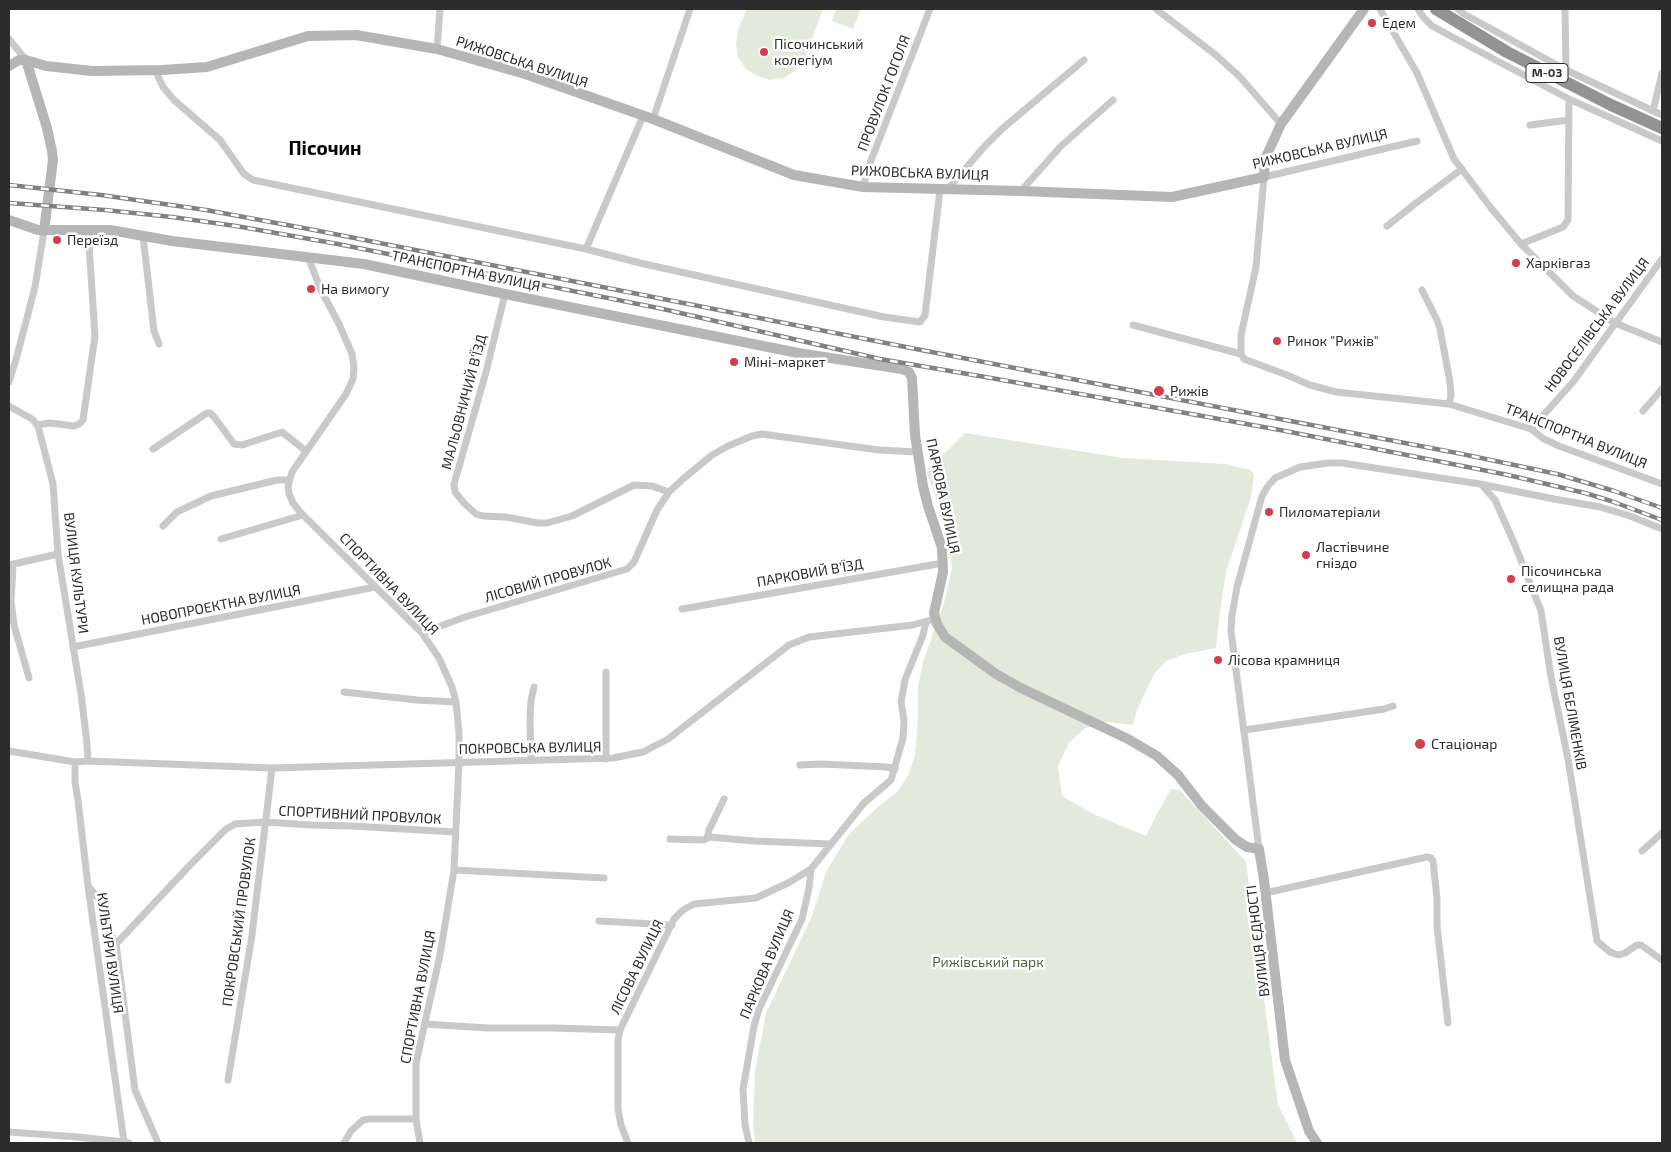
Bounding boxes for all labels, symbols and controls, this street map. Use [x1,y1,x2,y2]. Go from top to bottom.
place label: Едем [1382,15,1416,31]
marker: Едем [1366,17,1378,29]
street label: ПРОВУЛОК ГОГОЛЯ [854,32,914,154]
street label: РИЖОВСЬКА ВУЛИЦЯ [454,33,590,91]
place label: Пісочинський колегіум [774,36,864,68]
marker: Пісочинський колегіум [758,46,770,58]
road number: М-03 [1526,64,1568,82]
street label: РИЖОВСЬКА ВУЛИЦЯ [1251,125,1389,173]
district label: Пісочин [288,138,362,160]
street label: РИЖОВСЬКА ВУЛИЦЯ [851,162,989,184]
place label: Переїзд [67,232,118,248]
marker: Переїзд [51,234,63,246]
street label: ТРАНСПОРТНА ВУЛИЦЯ [390,247,542,295]
place label: Харківгаз [1526,255,1590,271]
street label: НОВОСЕЛІВСЬКА ВУЛИЦЯ [1541,255,1653,395]
marker: Харківгаз [1510,257,1522,269]
place label: На вимогу [321,281,390,297]
marker: На вимогу [305,283,317,295]
street label: МАЛЬОВНИЧИЙ В’ЇЗД [438,332,490,472]
place label: Ринок "Рижів" [1287,333,1379,349]
marker: Ринок "Рижів" [1271,335,1283,347]
place label: Міні-маркет [744,354,826,370]
marker: Міні-маркет [728,356,740,368]
place label: Рижів [1170,383,1209,399]
marker: Рижів [1152,384,1166,398]
street label: ТРАНСПОРТНА ВУЛИЦЯ [1503,400,1649,472]
street label: ПАРКОВА ВУЛИЦЯ [923,437,963,555]
place label: Пиломатеріали [1279,504,1380,520]
marker: Пиломатеріали [1263,506,1275,518]
street label: ВУЛИЦЯ КУЛЬТУРИ [60,511,92,635]
street label: СПОРТИВНА ВУЛИЦЯ [336,529,442,639]
place label: Ластівчине гніздо [1316,539,1389,572]
marker: Ластівчине гніздо [1300,549,1312,561]
street label: ЛІСОВИЙ ПРОВУЛОК [483,554,613,606]
street label: ПАРКОВИЙ В’ЇЗД [755,555,865,591]
place label: Пісочинська селищна рада [1521,563,1614,596]
marker: Пісочинська селищна рада [1505,573,1517,585]
street label: НОВОПРОЕКТНА ВУЛИЦЯ [140,581,302,629]
street label: ВУЛИЦЯ БЕЛІМЕНКІВ [1550,635,1590,771]
place label: Лісова крамниця [1228,652,1340,668]
marker: Лісова крамниця [1212,654,1224,666]
place label: Стаціонар [1431,736,1497,752]
marker: Стаціонар [1413,737,1427,751]
street label: ПОКРОВСЬКА ВУЛИЦЯ [458,738,602,758]
street label: СПОРТИВНИЙ ПРОВУЛОК [278,802,442,828]
street label: ПОКРОВСЬКИЙ ПРОВУЛОК [219,836,259,1008]
street label: ВУЛИЦЯ ЄДНОСТІ [1243,884,1273,998]
street label: КУЛЬТУРИ ВУЛИЦЯ [93,891,127,1015]
street label: ПАРКОВА ВУЛИЦЯ [736,907,798,1021]
street label: ЛІСОВА ВУЛИЦЯ [607,917,667,1017]
street label: СПОРТИВНА ВУЛИЦЯ [397,929,439,1065]
park label: Рижівський парк [932,954,1044,970]

